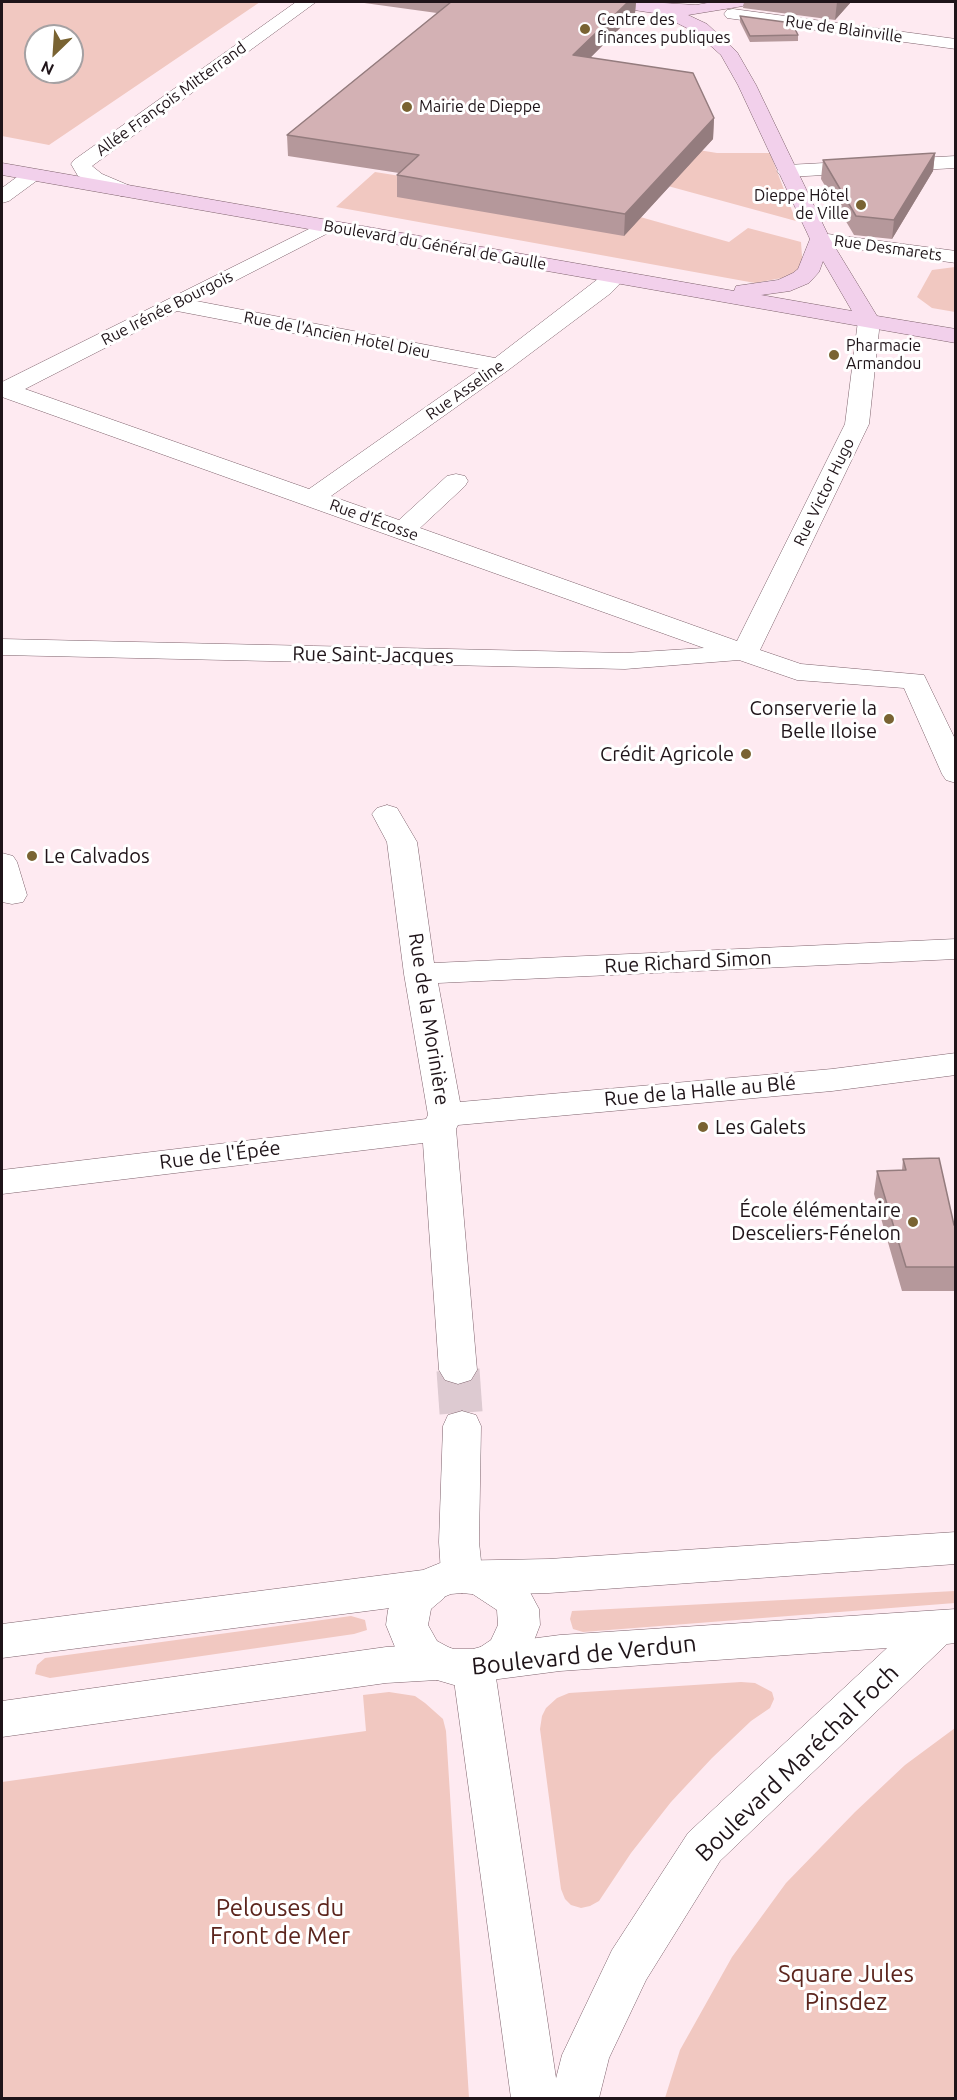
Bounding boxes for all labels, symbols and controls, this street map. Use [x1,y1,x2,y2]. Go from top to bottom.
place label: Centre des finances publiques [597,10,731,48]
street label: Rue de Blainville [784,11,904,47]
marker: Centre des finances publiques [578,22,592,36]
north arrow [24,24,84,84]
street label: Allée François Mitterrand [92,38,250,160]
text: N [38,58,56,79]
place label: Mairie de Dieppe [419,97,541,117]
marker: Mairie de Dieppe [400,100,414,114]
place label: Dieppe Hôtel de Ville [754,186,849,224]
marker: Dieppe Hôtel de Ville [854,198,868,212]
street label: Boulevard du Général de Gaulle [322,216,548,274]
street label: Rue Desmarets [833,231,943,265]
street label: Rue Irénée Bourgois [98,267,236,349]
street label: Rue de l'Ancien Hotel Dieu [242,307,432,363]
place label: Pharmacie Armandou [846,336,921,374]
marker: Pharmacie Armandou [827,348,841,362]
street label: Rue Asseline [422,356,508,424]
street label: Rue Victor Hugo [790,435,858,549]
street label: Rue d'Écosse [327,495,421,545]
street label: Rue Saint-Jacques [292,642,454,668]
place label: Conserverie la Belle Iloise [750,696,877,743]
marker: Conserverie la Belle Iloise [882,712,896,726]
place label: Crédit Agricole [600,742,734,766]
marker: Crédit Agricole [739,747,753,761]
place label: Le Calvados [44,844,150,868]
marker: Le Calvados [25,849,39,863]
street label: Rue de la Morinière [404,931,454,1107]
street label: Rue Richard Simon [604,946,772,978]
street label: Rue de la Halle au Blé [603,1071,797,1111]
place label: Les Galets [715,1115,806,1139]
marker: Les Galets [696,1120,710,1134]
street label: Rue de l'Épée [158,1136,282,1174]
place label: École élémentaire Desceliers-Fénelon [731,1198,901,1245]
marker: École élémentaire Desceliers-Fénelon [906,1215,920,1229]
street label: Boulevard de Verdun [470,1629,698,1681]
street label: Boulevard Maréchal Foch [689,1658,905,1868]
park label: Pelouses du Front de Mer [210,1894,350,1950]
park label: Square Jules Pinsdez [778,1960,914,2016]

